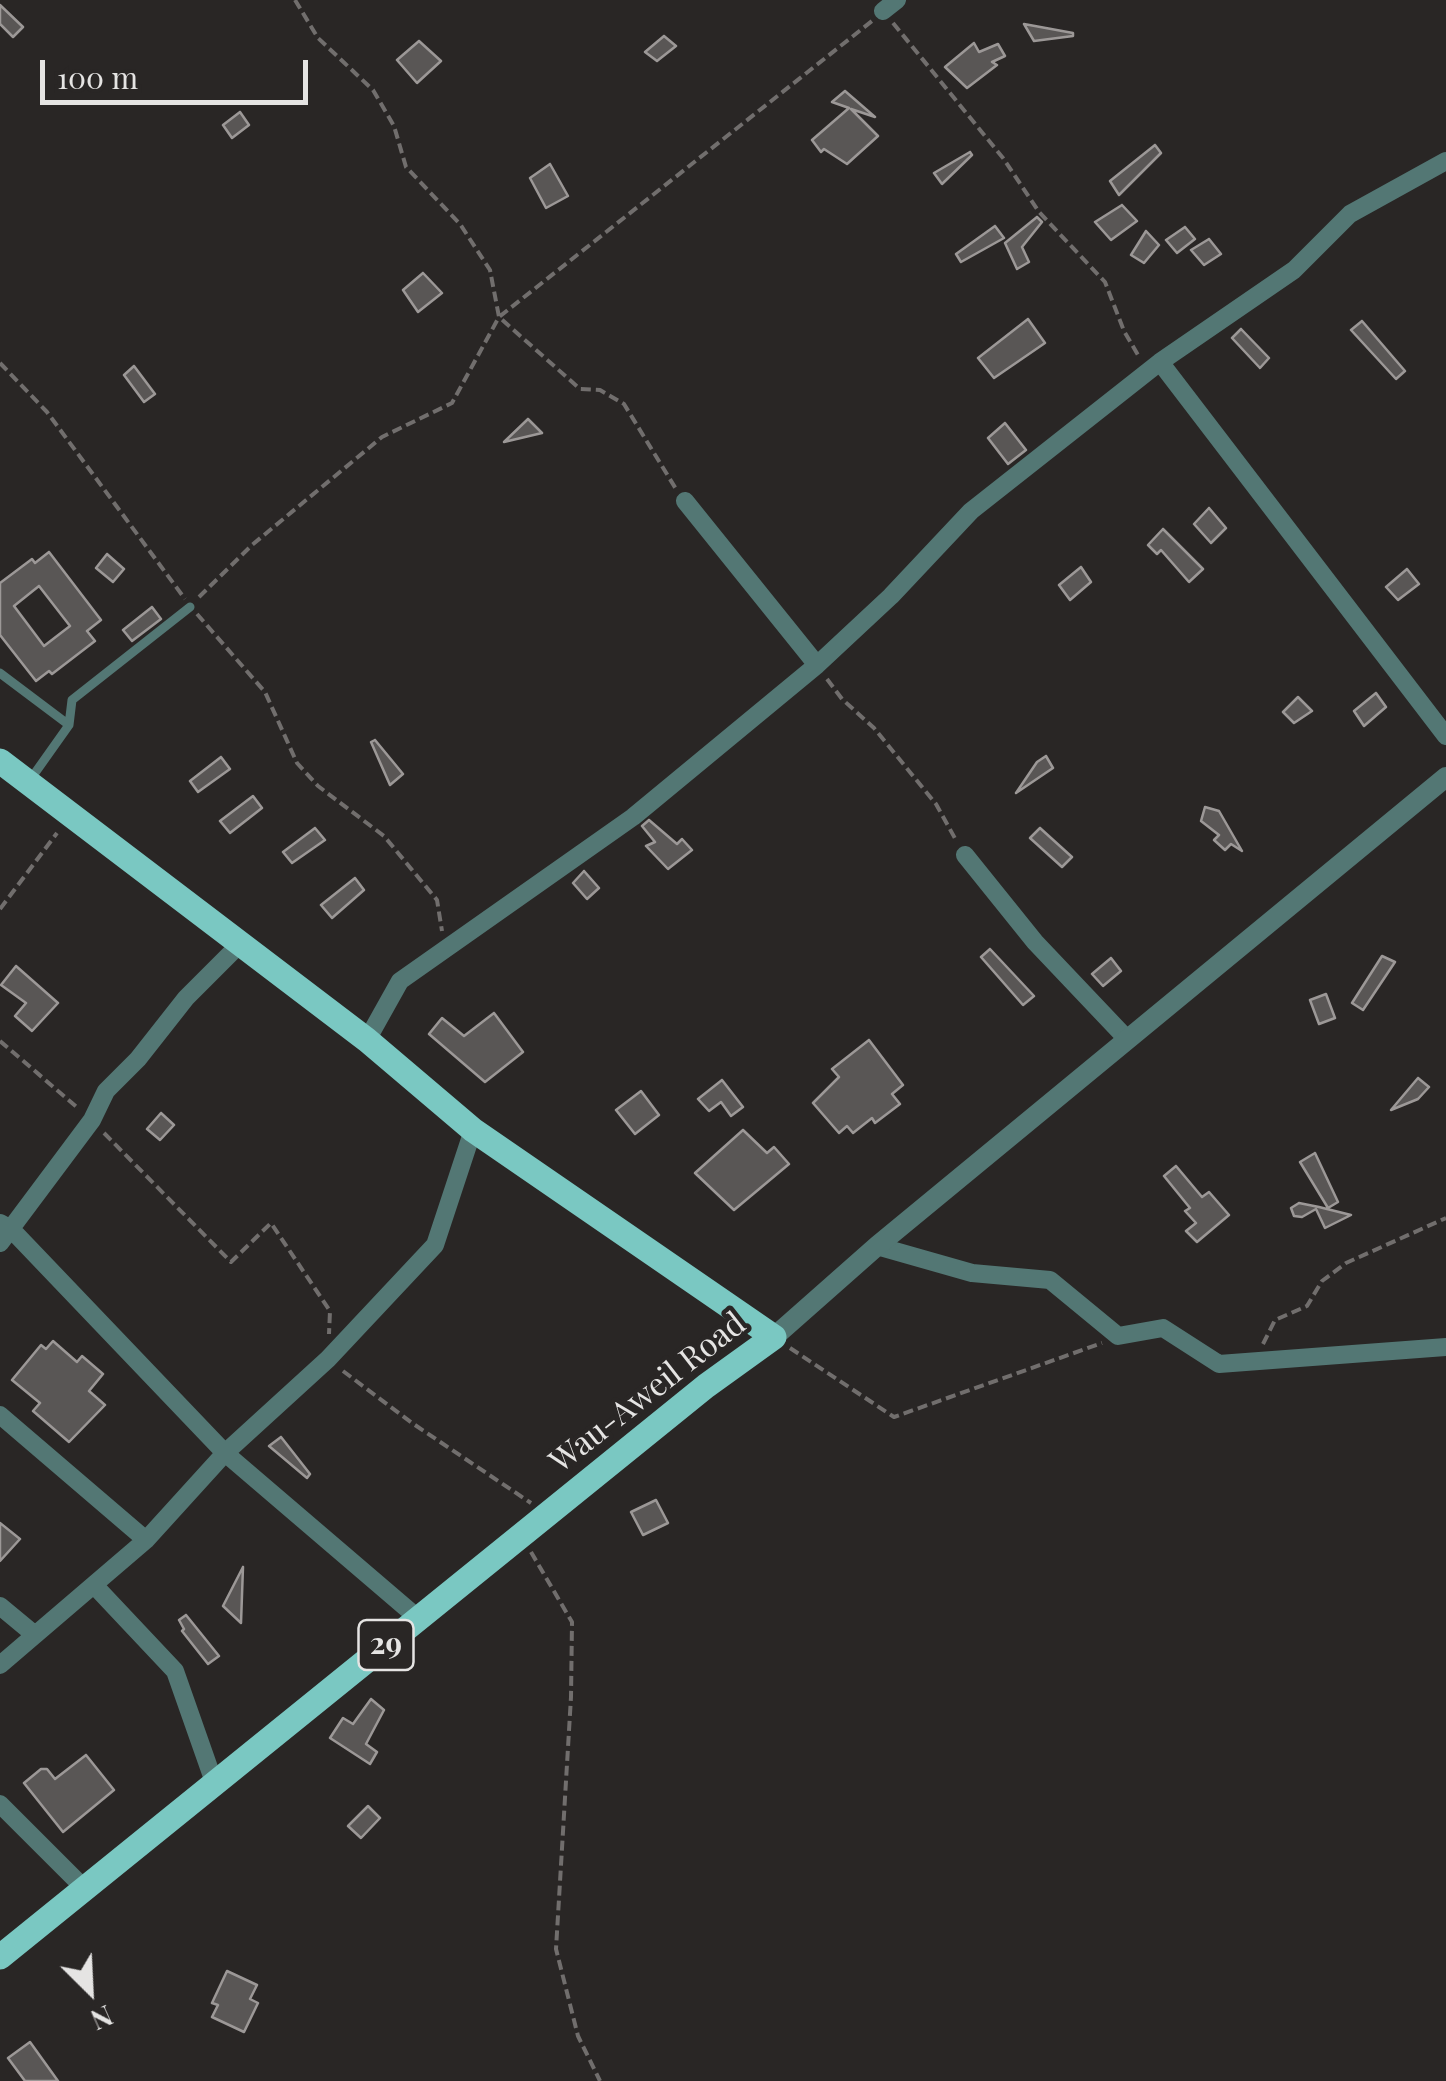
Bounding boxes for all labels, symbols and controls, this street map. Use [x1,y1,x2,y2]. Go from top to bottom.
scale bar [45,40,312,102]
text: 100 m [57,57,138,97]
street label: Wau-Aweil Road [543,1305,753,1481]
road number: 29 [358,1620,414,1670]
north arrow [40,1941,140,2041]
text: N [86,1998,119,2040]

